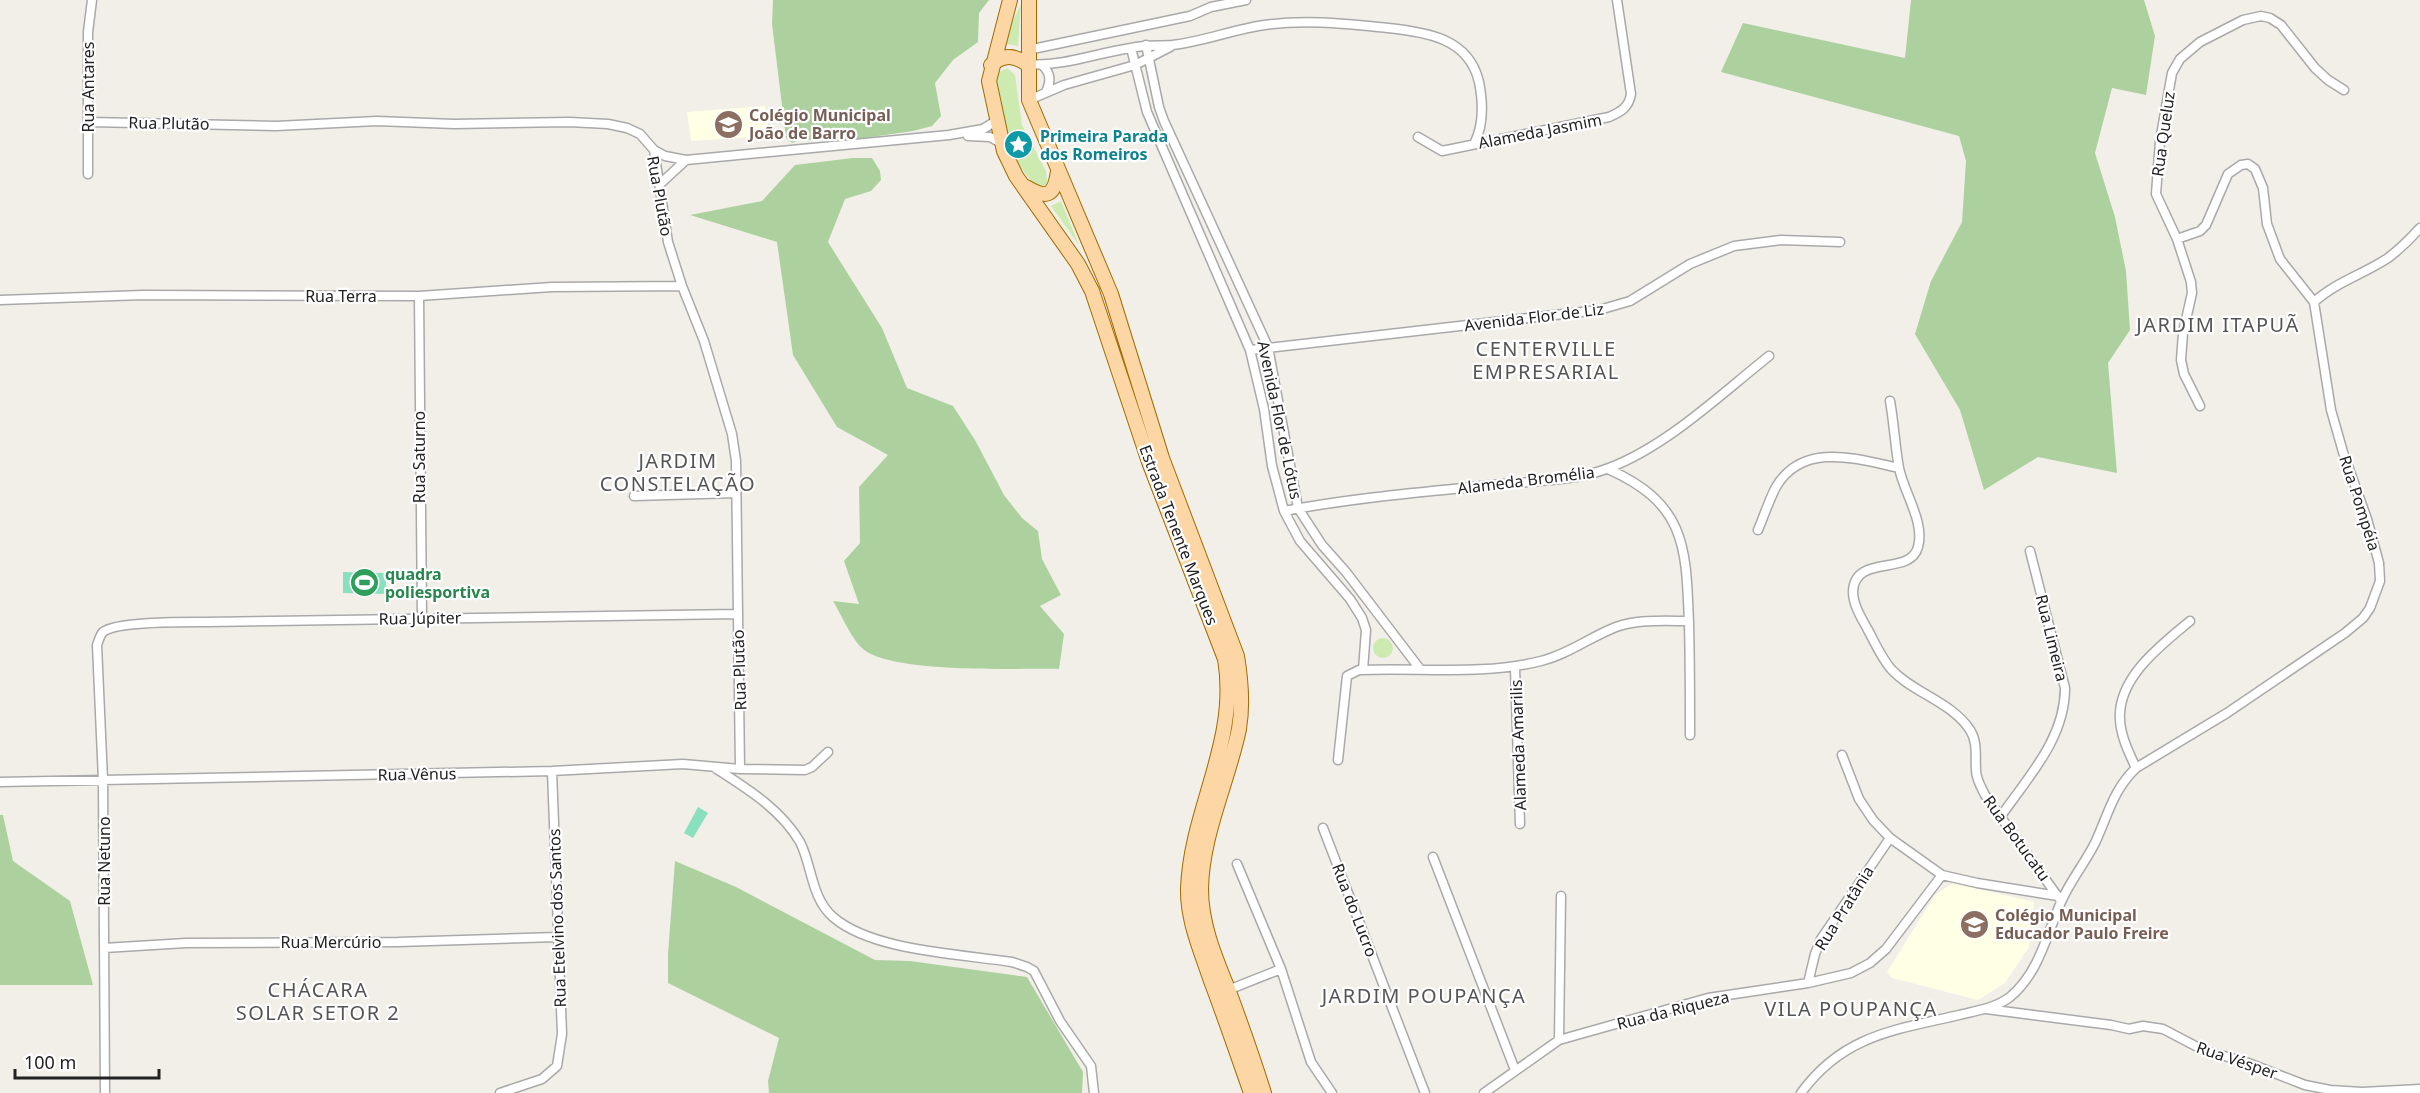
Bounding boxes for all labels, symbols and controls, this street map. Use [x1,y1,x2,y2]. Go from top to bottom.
street label: Rua Antares [77,42,99,132]
street label: Rua Queluz [2146,90,2180,178]
place label: Colégio Municipal João de Barro [747,104,891,144]
school or university icon: Colégio Municipal João de Barro [712,108,744,140]
street label: Alameda Jasmim [1476,108,1604,154]
street label: Rua Plutão [128,111,210,135]
place label: Primeira Parada dos Romeiros [1040,125,1168,165]
place icon: Primeira Parada dos Romeiros [1003,129,1035,161]
street label: Rua Plutão [642,154,678,238]
street label: Rua Terra [305,285,377,307]
street label: Avenida Flor de Liz [1463,298,1605,336]
district label: JARDIM ITAPUÃ [2134,311,2300,338]
district label: CENTERVILLE EMPRESARIAL [1472,335,1620,385]
street label: Avenida Flor de Lótus [1252,339,1308,501]
street label: Rua Saturno [408,411,430,503]
street label: Estrada Tenente Marques [1134,442,1224,628]
district label: JARDIM CONSTELAÇÃO [600,447,756,497]
street label: Rua Pompéia [2334,452,2386,554]
street label: Alameda Bromélia [1456,461,1596,499]
place label: quadra poliesportiva [385,563,490,603]
sports icon: quadra poliesportiva [348,567,380,599]
street label: Rua Limeira [2031,592,2073,684]
street label: Rua Júpiter [379,606,462,630]
street label: Rua Plutão [727,629,751,711]
street label: Alameda Amarilis [1505,679,1531,811]
street label: Rua Vênus [377,762,457,786]
street label: Rua Botucatu [1978,791,2056,885]
street label: Rua Netuno [93,816,115,906]
street label: Rua Etelvino dos Santos [543,828,571,1008]
street label: Rua do Lucro [1327,860,1383,960]
street label: Rua Pratânia [1809,862,1879,954]
place label: Colégio Municipal Educador Paulo Freire [1995,904,2169,944]
school or university icon: Colégio Municipal Educador Paulo Freire [1958,908,1990,940]
street label: Rua Mercúrio [281,931,381,953]
district label: CHÁCARA SOLAR SETOR 2 [236,976,400,1026]
district label: JARDIM POUPANÇA [1320,982,1526,1009]
street label: Rua da Riqueza [1614,985,1732,1035]
district label: VILA POUPANÇA [1764,995,1938,1022]
street label: Rua Vésper [2194,1036,2281,1084]
scale bar [15,1042,159,1080]
text: 100 m [24,1050,76,1074]

